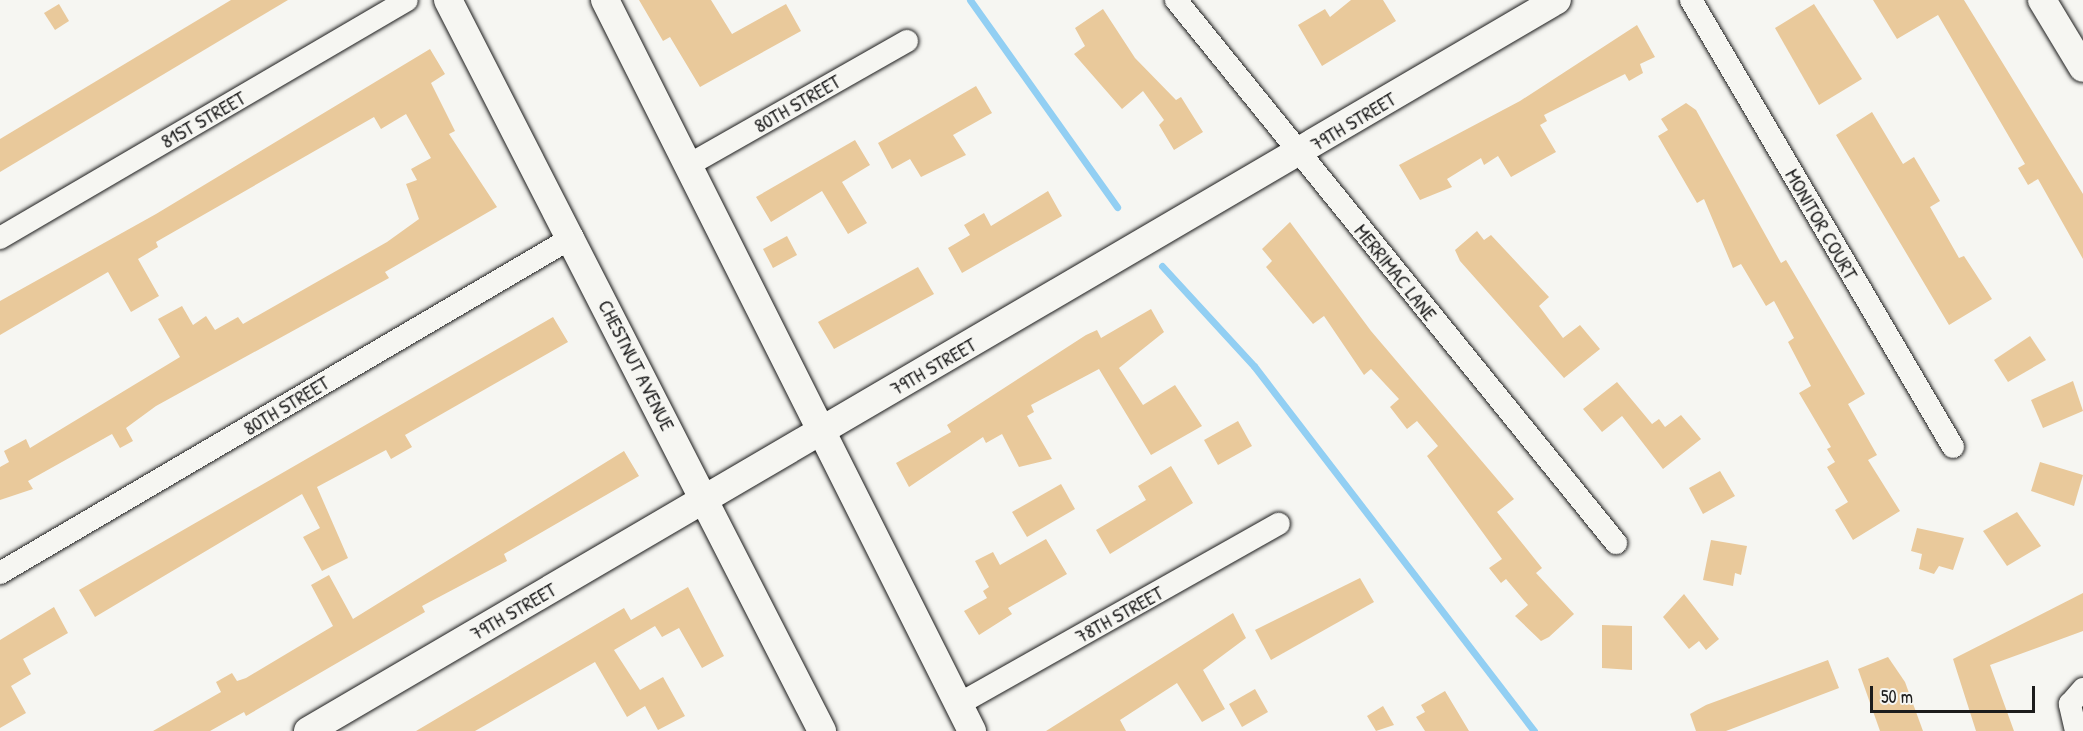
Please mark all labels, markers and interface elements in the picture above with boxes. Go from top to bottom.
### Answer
street label: 80TH STREET [750,69,844,137]
street label: 81ST STREET [156,85,250,153]
street label: 79TH STREET [1306,86,1400,156]
street label: MONITOR COURT [1781,164,1863,284]
street label: MERRIMAC LANE [1350,219,1442,325]
street label: CHESTNUT AVENUE [594,296,680,434]
street label: 79TH STREET [886,332,980,400]
street label: 80TH STREET [239,370,333,440]
street label: 79TH STREET [466,577,560,645]
street label: 78TH STREET [1071,580,1167,648]
scale bar [1873,674,2038,712]
text: 50 m [1881,684,1913,709]

